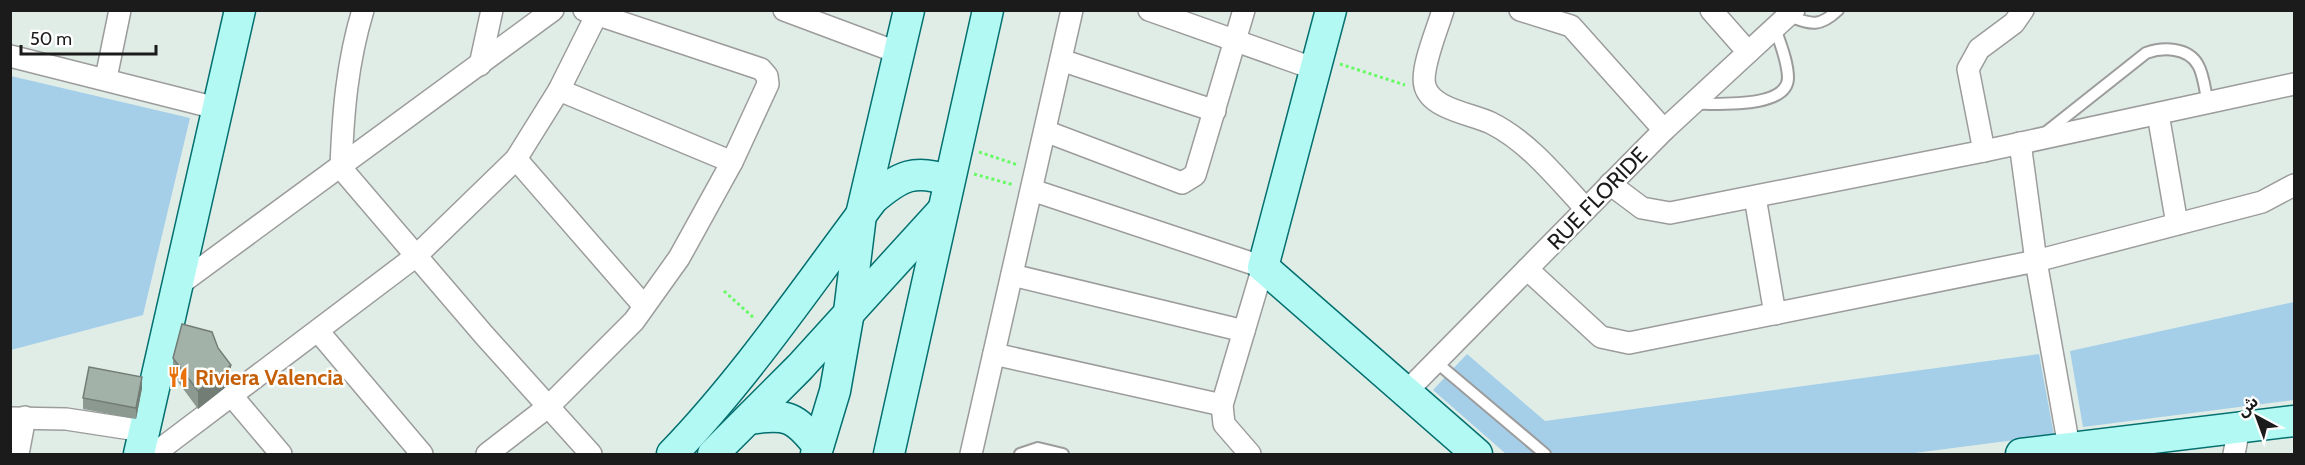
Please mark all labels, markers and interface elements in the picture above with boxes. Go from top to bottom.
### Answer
scale bar [21,18,156,56]
text: 50 m [30,28,72,50]
street label: RUE FLORIDE [1542,141,1653,255]
place label: Riviera Valencia [195,364,344,391]
restaurant icon: Riviera Valencia [166,365,190,389]
north arrow [2227,387,2287,447]
text: ش [2233,392,2262,420]

